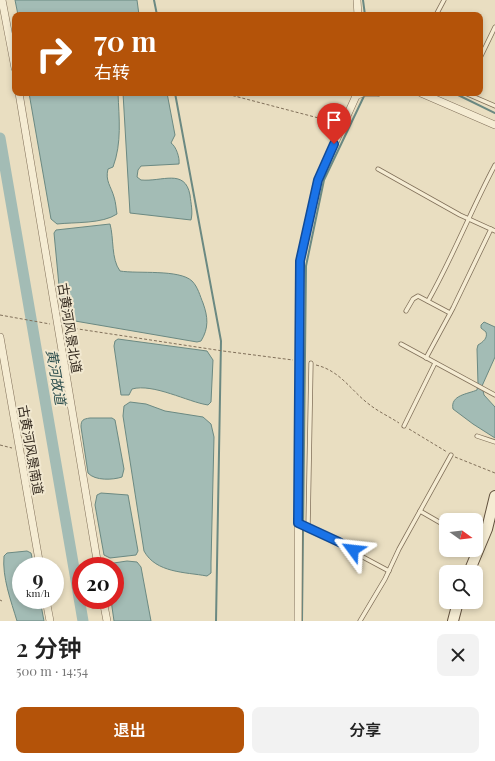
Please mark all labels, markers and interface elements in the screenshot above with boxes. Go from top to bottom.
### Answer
text: 70 m [94,22,157,59]
icon: right [28,28,80,80]
text: 右转 [94,60,130,84]
pin [317,103,351,144]
icon: arrive [323,109,345,131]
street label: 古黄河风景北道 [55,282,86,374]
water label: 黄河故道 [42,348,71,408]
street label: 古黄河风景南道 [15,404,48,496]
north arrow [439,513,483,557]
map controls [439,513,483,609]
position arrow [332,529,374,571]
speed limit sign: 20 [72,557,124,609]
text: 9 [32,564,44,591]
button: search [439,565,483,609]
text: km/h [26,586,50,600]
text: 2 分钟 [16,631,82,663]
button: close [437,634,479,676]
text: 500 m · 14:54 [16,662,88,679]
button: 退出 [16,707,244,753]
button: 分享 [252,707,479,753]

